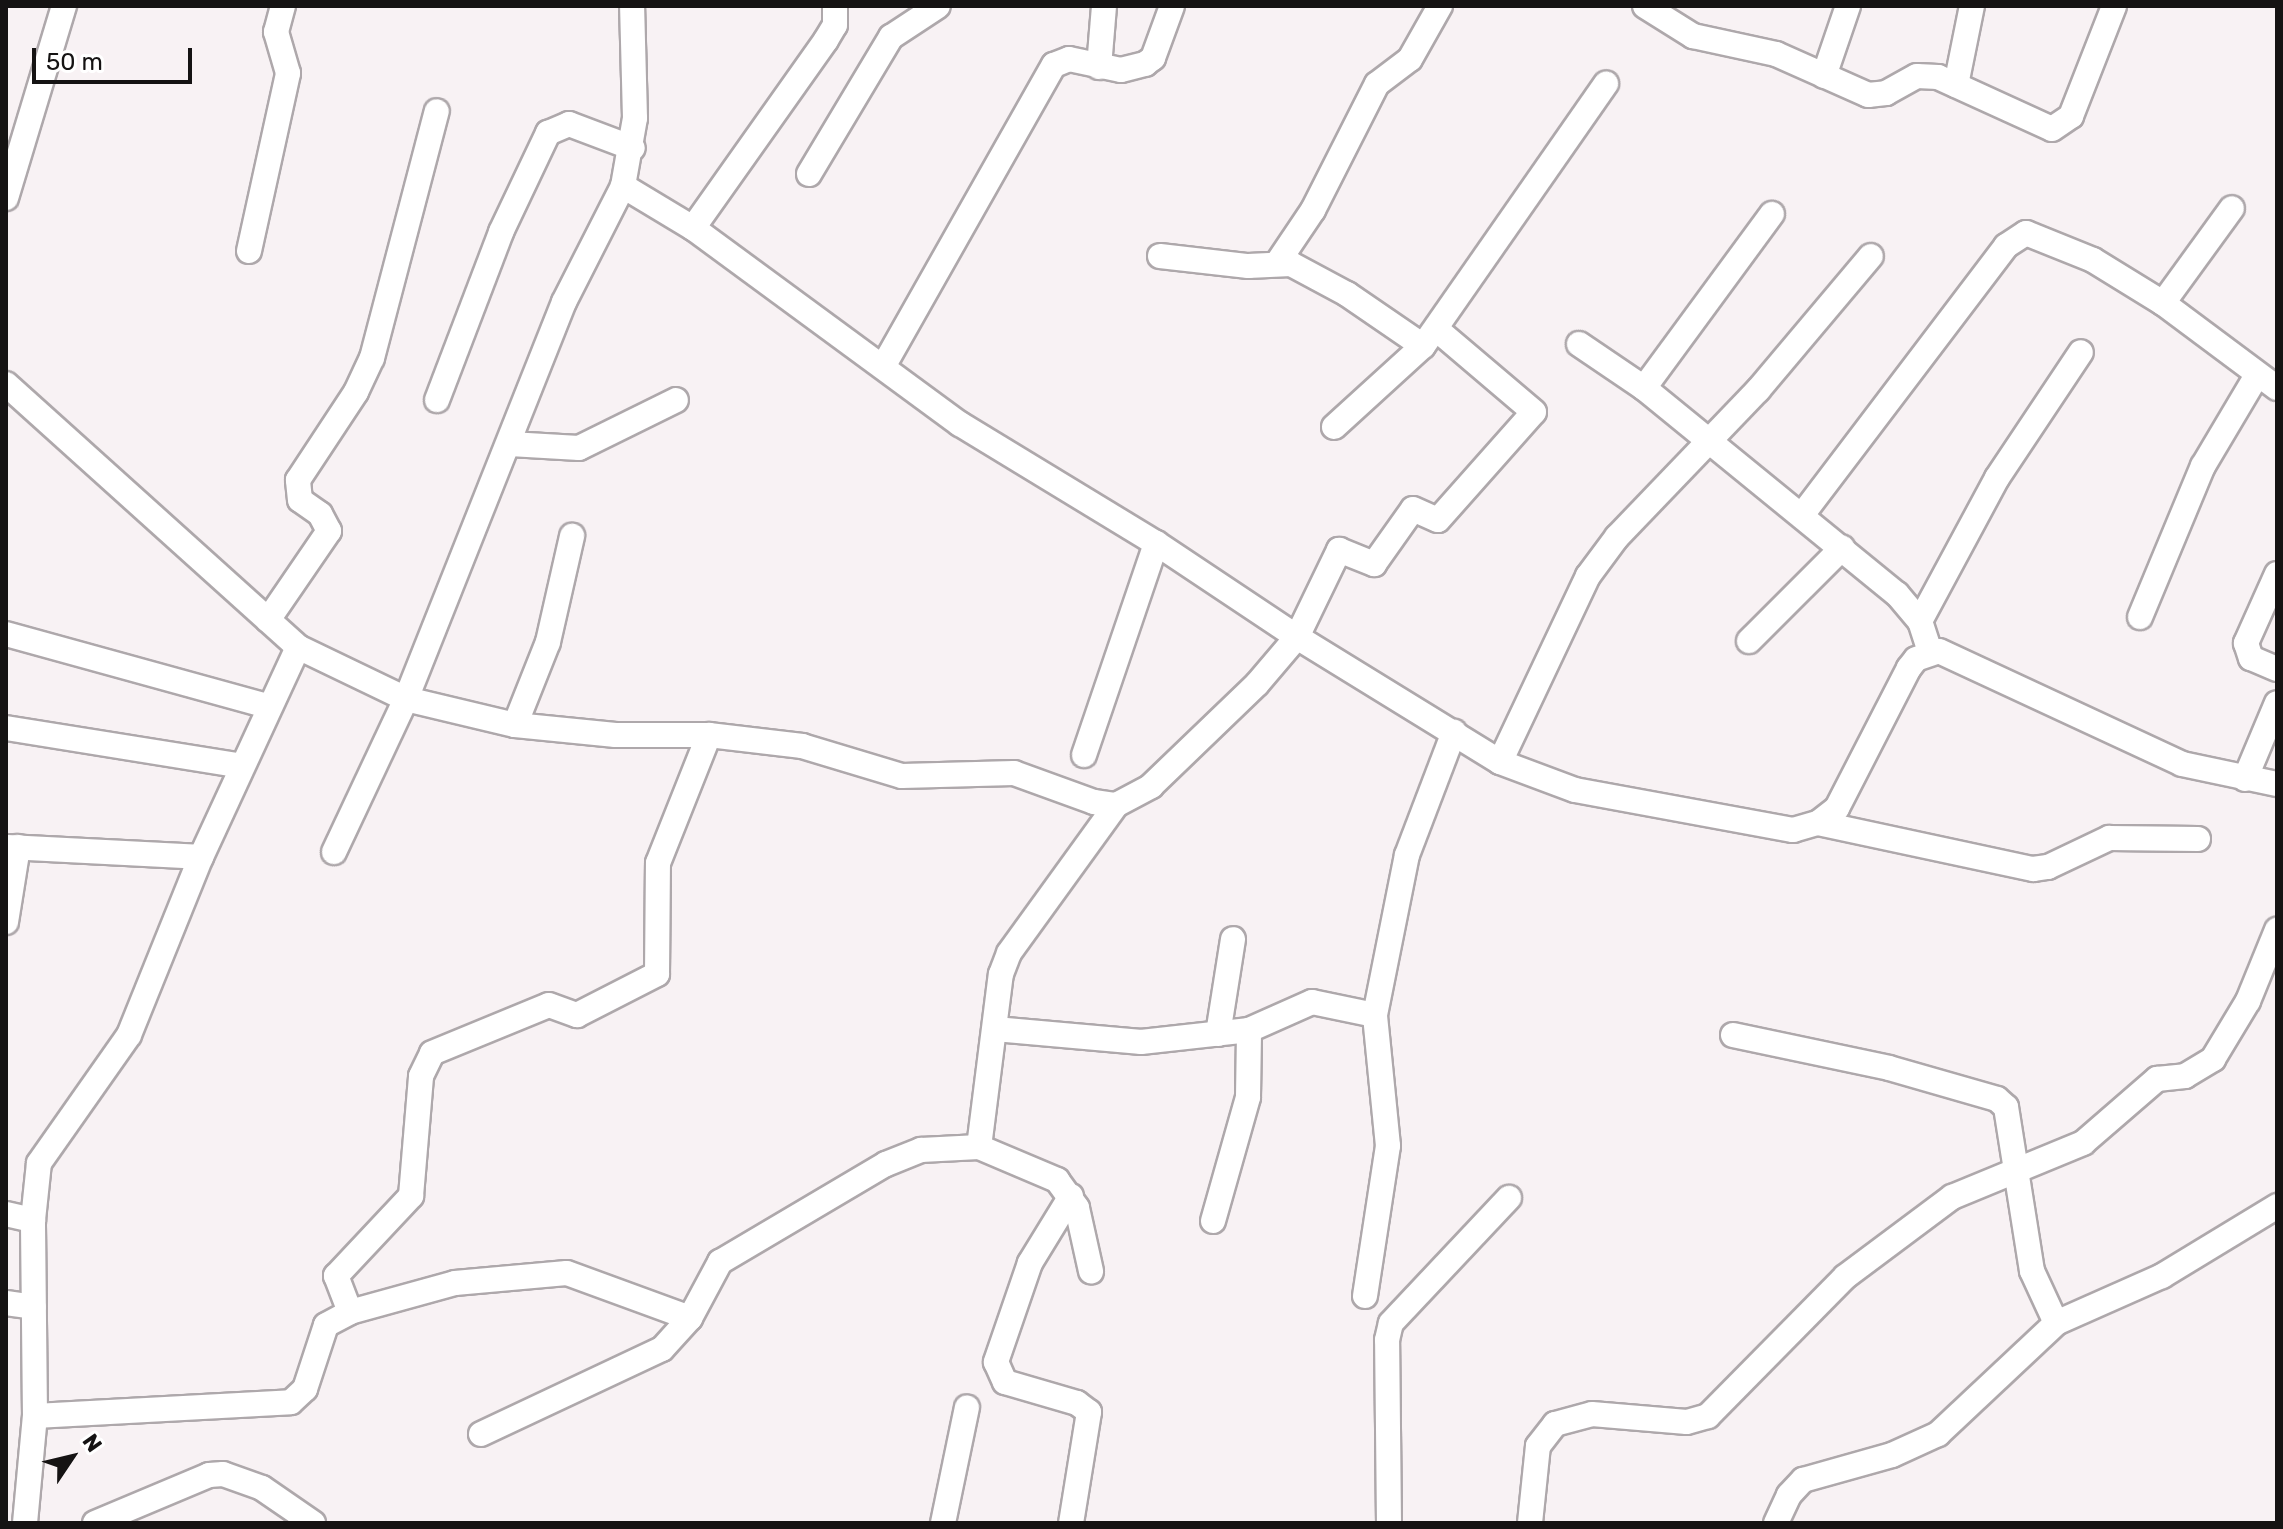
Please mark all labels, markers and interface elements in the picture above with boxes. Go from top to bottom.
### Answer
scale bar [36,32,196,82]
text: 50 m [46,48,103,76]
north arrow [32,1417,112,1497]
text: N [76,1429,108,1457]

